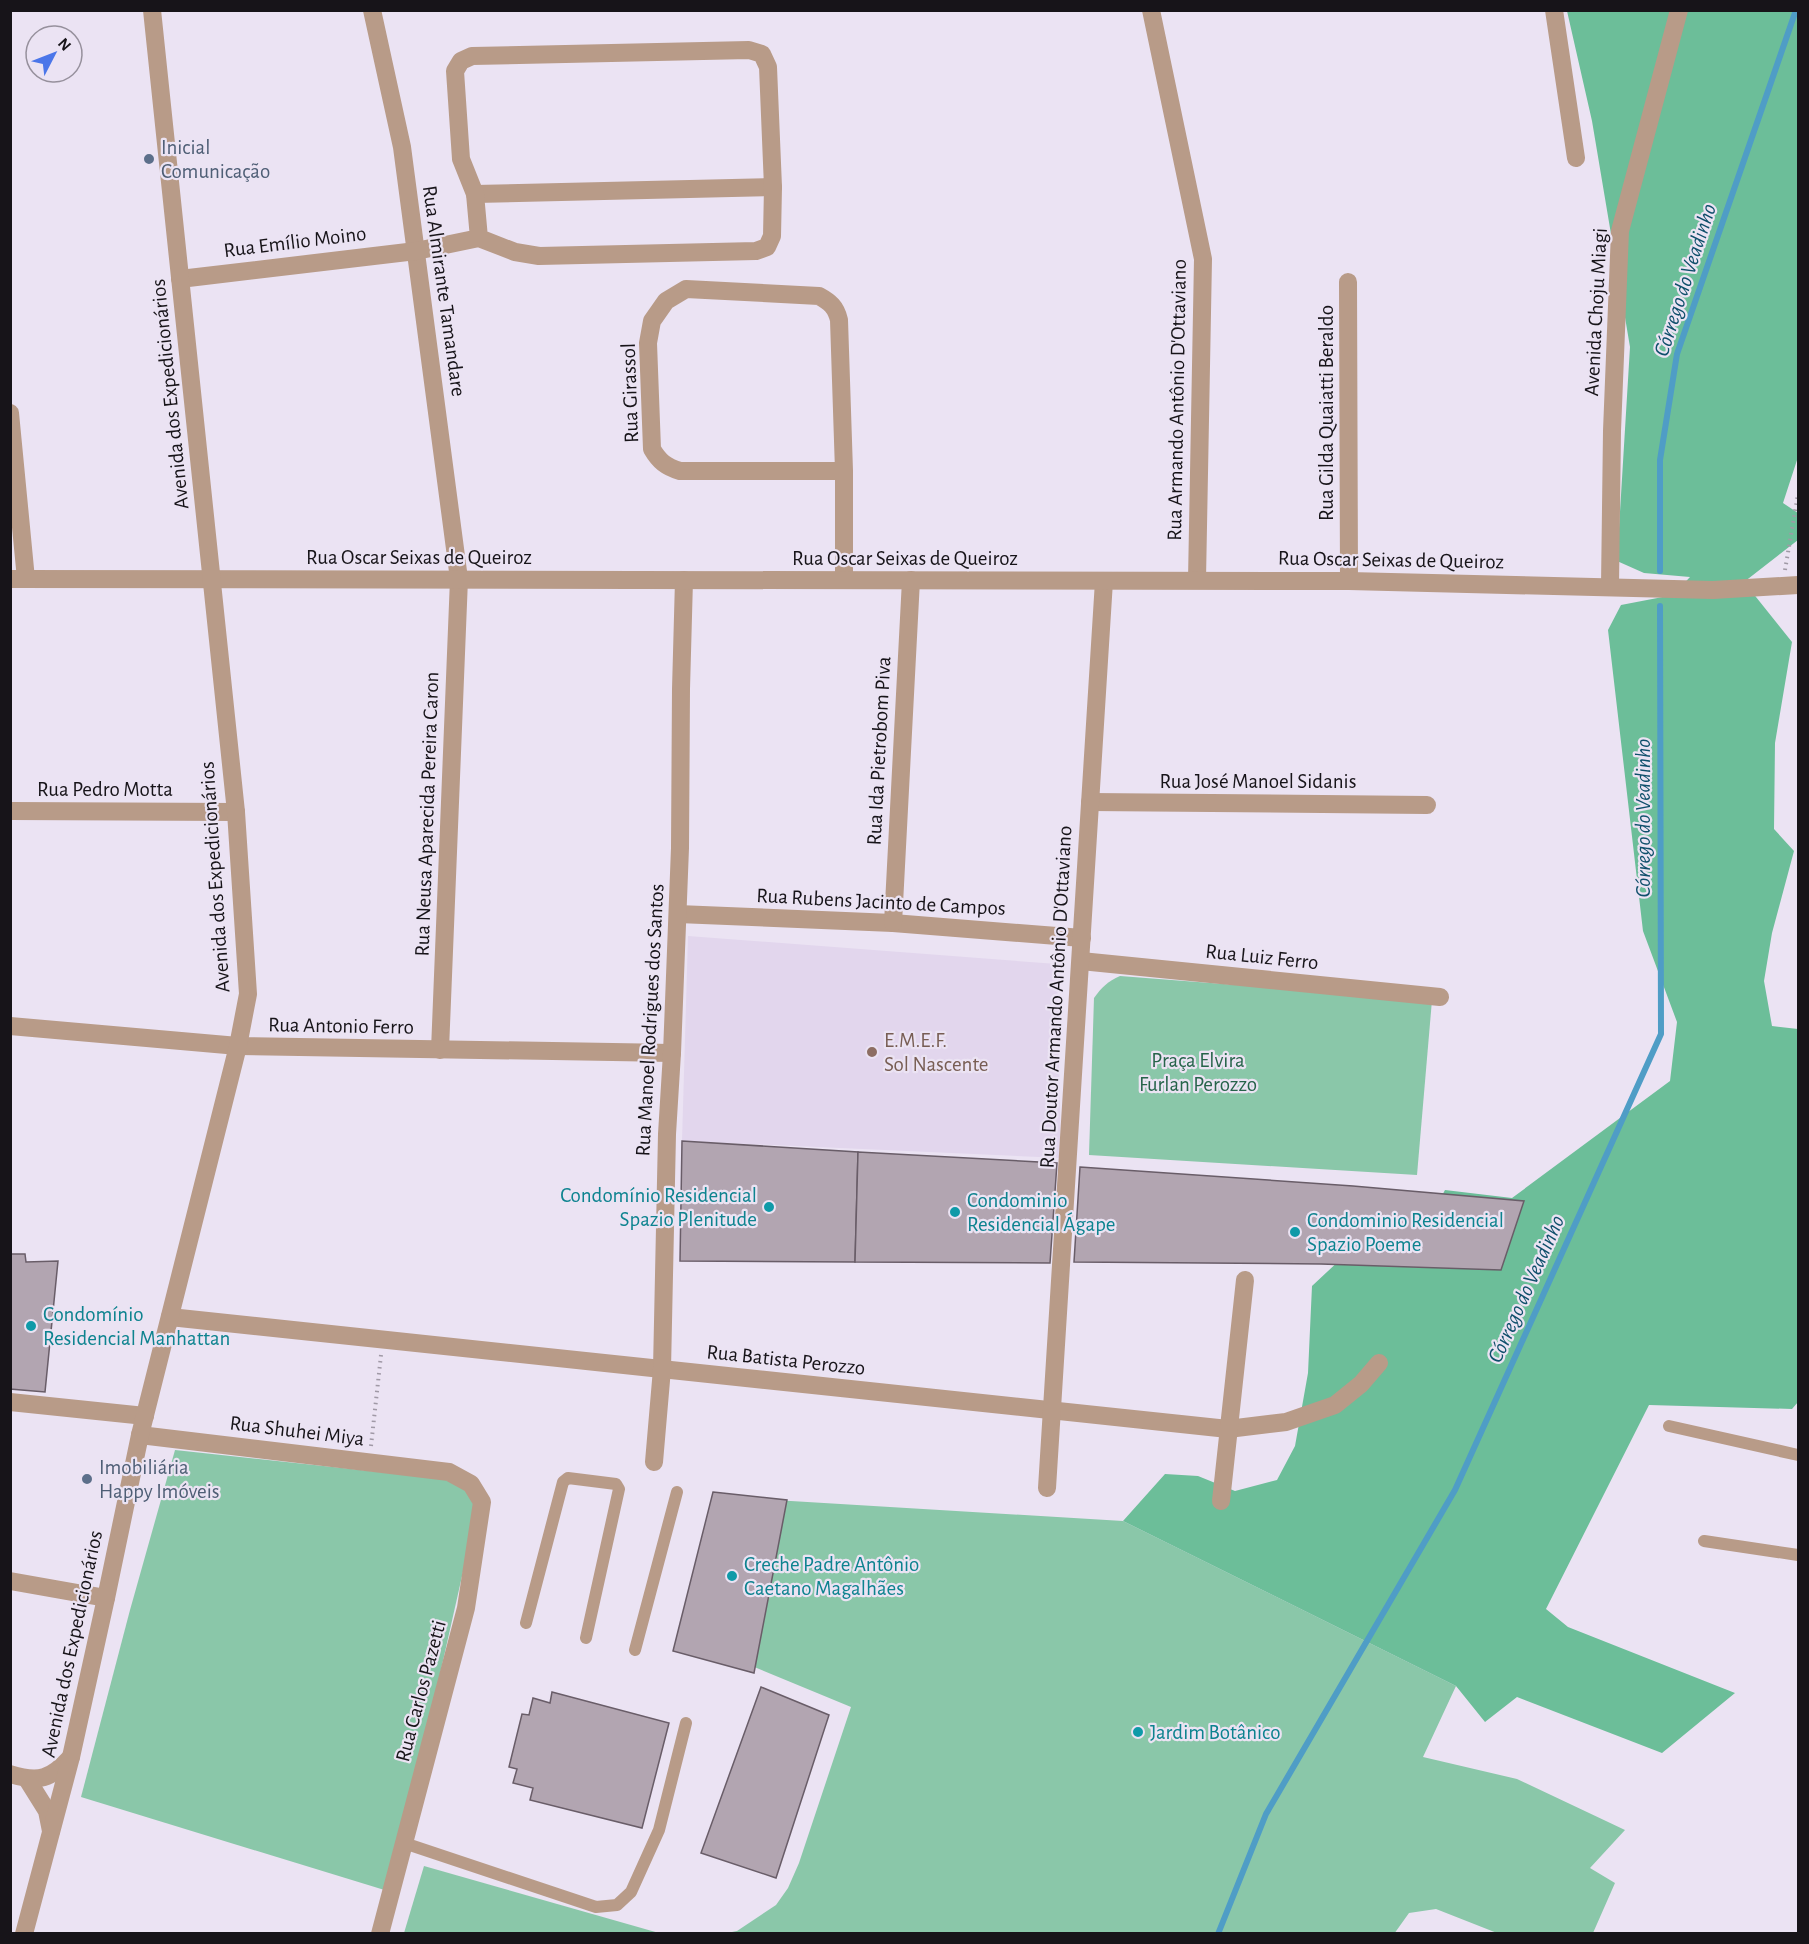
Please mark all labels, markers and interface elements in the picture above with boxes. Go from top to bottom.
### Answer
north arrow [24,24,84,84]
text: N [55,35,74,54]
place label: Inicial Comunicação [161,137,270,182]
marker: Inicial Comunicação [142,152,156,166]
street label: Rua Almirante Tamandare [419,184,469,398]
water label: Córrego do Veadinho [1650,201,1720,359]
street label: Rua Emílio Moino [222,223,368,261]
street label: Avenida Choju Miagi [1581,227,1611,397]
street label: Rua Armando Antônio D'Ottaviano [1164,259,1190,541]
street label: Avenida dos Expedicionários [147,278,193,510]
street label: Rua Gilda Quaiatti Beraldo [1316,305,1337,521]
street label: Rua Girassol [618,343,642,443]
street label: Rua Oscar Seixas de Queiroz [306,547,532,568]
street label: Rua Oscar Seixas de Queiroz [792,548,1018,569]
street label: Rua Oscar Seixas de Queiroz [1278,548,1504,572]
street label: Rua Ida Pietrobom Piva [864,656,894,846]
street label: Rua Neusa Aparecida Pereira Caron [412,671,442,957]
water label: Córrego do Veadinho [1632,739,1654,897]
street label: Avenida dos Expedicionários [196,761,234,993]
street label: Rua José Manoel Sidanis [1160,771,1356,792]
street label: Rua Pedro Motta [37,779,173,800]
street label: Rua Doutor Armando Antônio D'Ottaviano [1037,825,1075,1169]
street label: Rua Manoel Rodrigues dos Santos [632,883,668,1157]
street label: Rua Rubens Jacinto de Campos [756,885,1006,919]
street label: Rua Luiz Ferro [1204,941,1320,973]
street label: Rua Antonio Ferro [268,1014,414,1038]
place label: E.M.E.F. Sol Nascente [884,1030,989,1075]
marker: E.M.E.F. Sol Nascente [865,1045,879,1059]
park label: Praça Elvira Furlan Perozzo [1139,1050,1257,1095]
place label: Condomínio Residencial Spazio Plenitude [560,1185,757,1230]
place label: Condominio Residencial Ágape [967,1190,1116,1235]
marker: Condomínio Residencial Spazio Plenitude [762,1200,776,1214]
marker: Condominio Residencial Ágape [948,1205,962,1219]
place label: Condominio Residencial Spazio Poeme [1307,1210,1504,1255]
water label: Córrego do Veadinho [1484,1212,1568,1366]
marker: Condominio Residencial Spazio Poeme [1288,1225,1302,1239]
place label: Condomínio Residencial Manhattan [43,1304,230,1349]
marker: Condomínio Residencial Manhattan [24,1319,38,1333]
street label: Rua Batista Perozzo [706,1341,866,1379]
street label: Rua Shuhei Miya [228,1412,366,1450]
place label: Imobiliária Happy Imóveis [99,1457,220,1502]
marker: Imobiliária Happy Imóveis [80,1472,94,1486]
street label: Avenida dos Expedicionários [38,1529,106,1759]
place label: Creche Padre Antônio Caetano Magalhães [744,1554,919,1599]
marker: Creche Padre Antônio Caetano Magalhães [725,1569,739,1583]
street label: Rua Carlos Pazetti [392,1618,450,1764]
place label: Jardim Botânico [1150,1722,1280,1743]
marker: Jardim Botânico [1131,1725,1145,1739]

